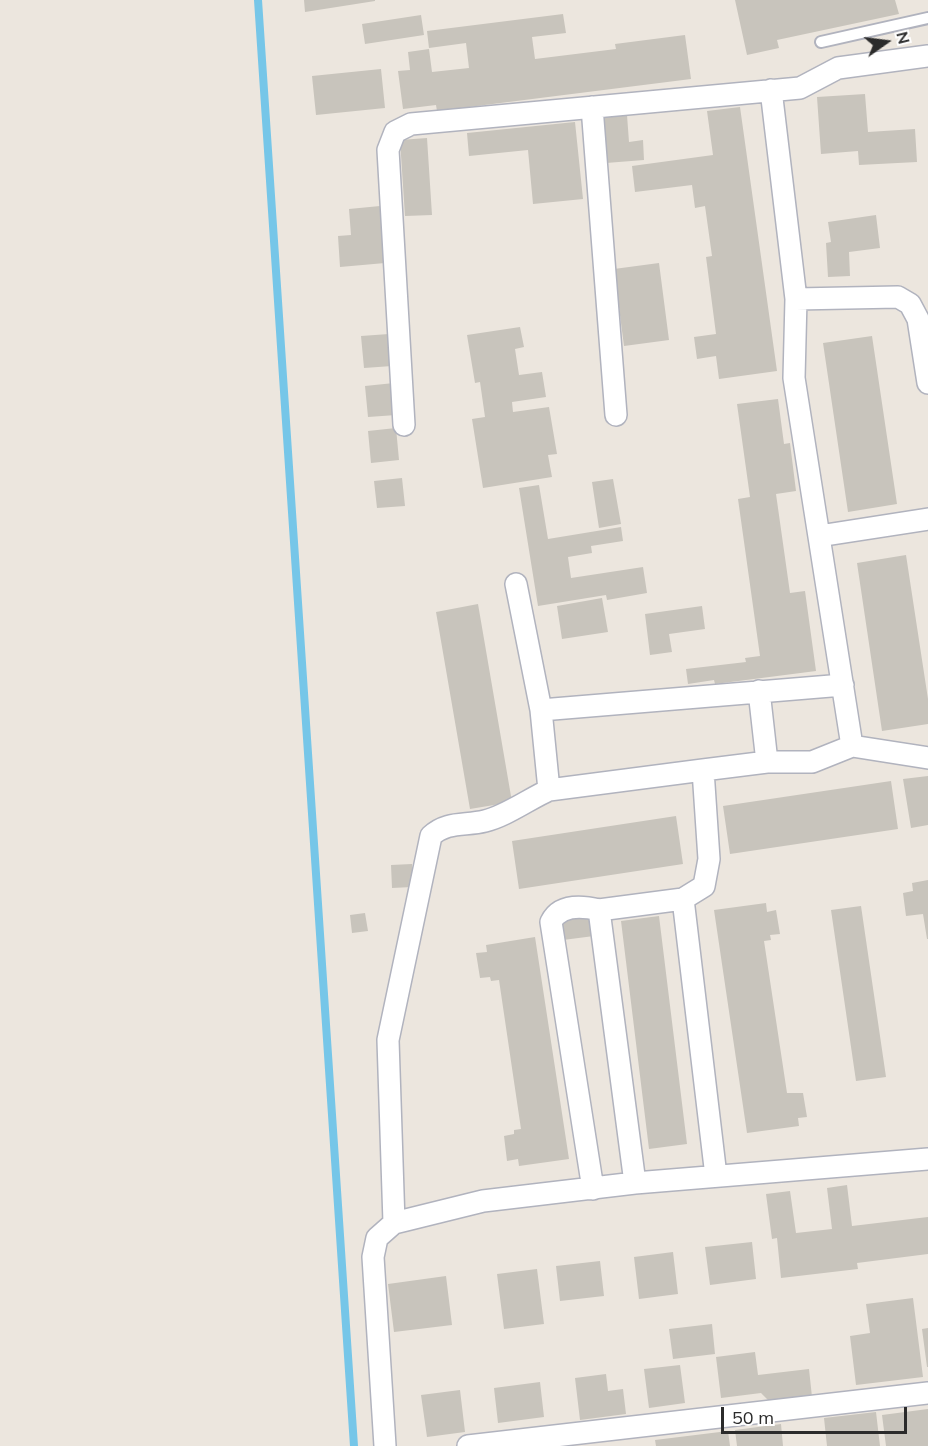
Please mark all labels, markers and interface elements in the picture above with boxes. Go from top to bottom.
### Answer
north arrow [856,12,916,72]
text: N [892,29,915,46]
scale bar [724,1395,910,1433]
text: 50 m [732,1406,774,1429]

